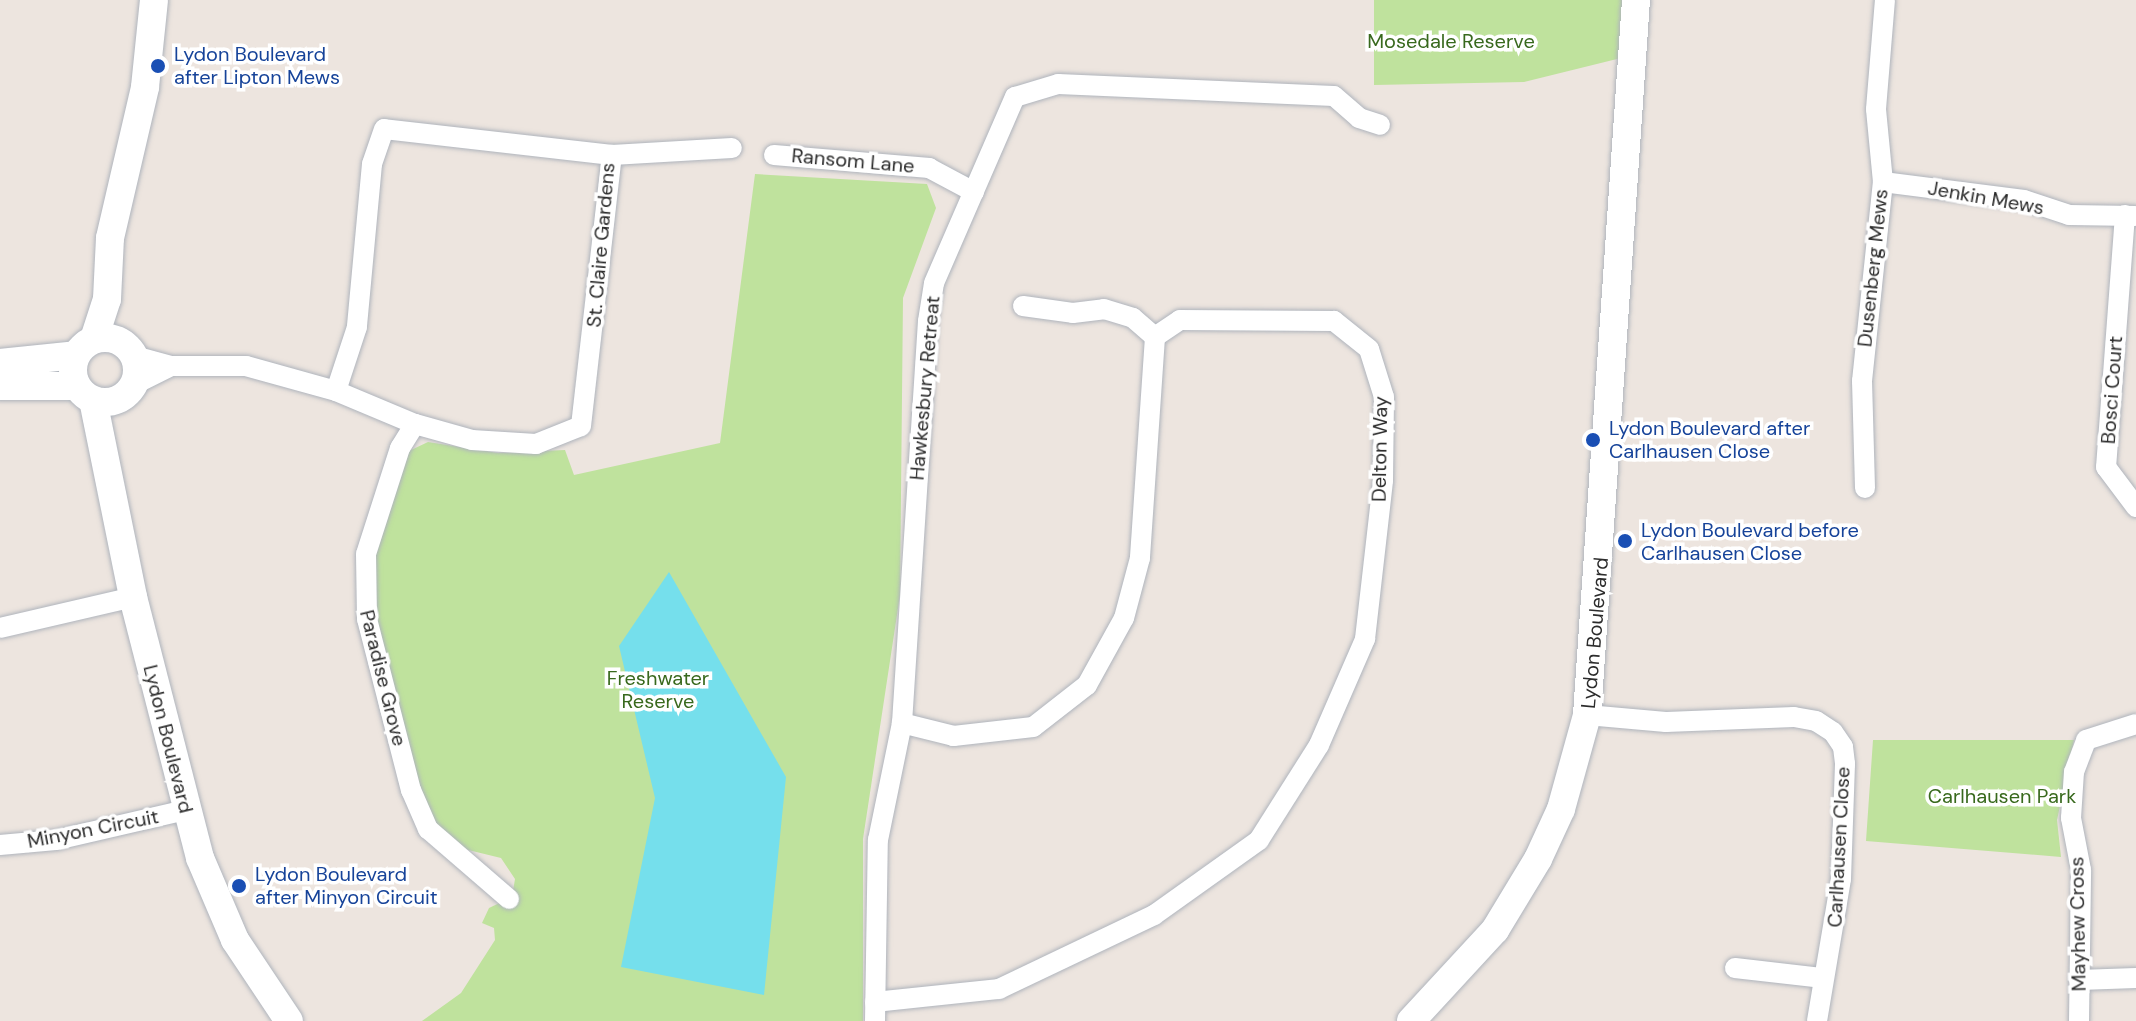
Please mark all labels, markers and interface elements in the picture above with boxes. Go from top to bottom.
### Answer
park label: Mosedale Reserve [1367,29,1535,53]
place label: Lydon Boulevard after Lipton Mews [174,42,340,89]
marker: Lydon Boulevard after Lipton Mews [149,57,167,75]
street label: Ransom Lane [791,144,915,178]
street label: St. Claire Gardens [582,162,620,328]
street label: Jenkin Mews [1926,176,2046,220]
street label: Dusenberg Mews [1853,188,1893,348]
street label: Hawkesbury Retreat [905,295,945,481]
street label: Bosci Court [2096,335,2128,445]
street label: Delton Way [1367,396,1393,502]
place label: Lydon Boulevard after Carlhausen Close [1609,416,1810,463]
marker: Lydon Boulevard after Carlhausen Close [1584,431,1602,449]
place label: Lydon Boulevard before Carlhausen Close [1641,518,1859,565]
marker: Lydon Boulevard before Carlhausen Close [1616,532,1634,550]
street label: Lydon Boulevard [1576,556,1614,710]
street label: Paradise Grove [355,608,411,748]
street label: Lydon Boulevard [138,662,198,816]
park label: Freshwater Reserve [607,666,709,713]
street label: Carlhausen Close [1823,766,1855,928]
park label: Carlhausen Park [1928,784,2076,808]
street label: Minyon Circuit [25,804,161,854]
street label: Mayhew Cross [2065,856,2091,992]
place label: Lydon Boulevard after Minyon Circuit [255,862,438,909]
marker: Lydon Boulevard after Minyon Circuit [230,877,248,895]

